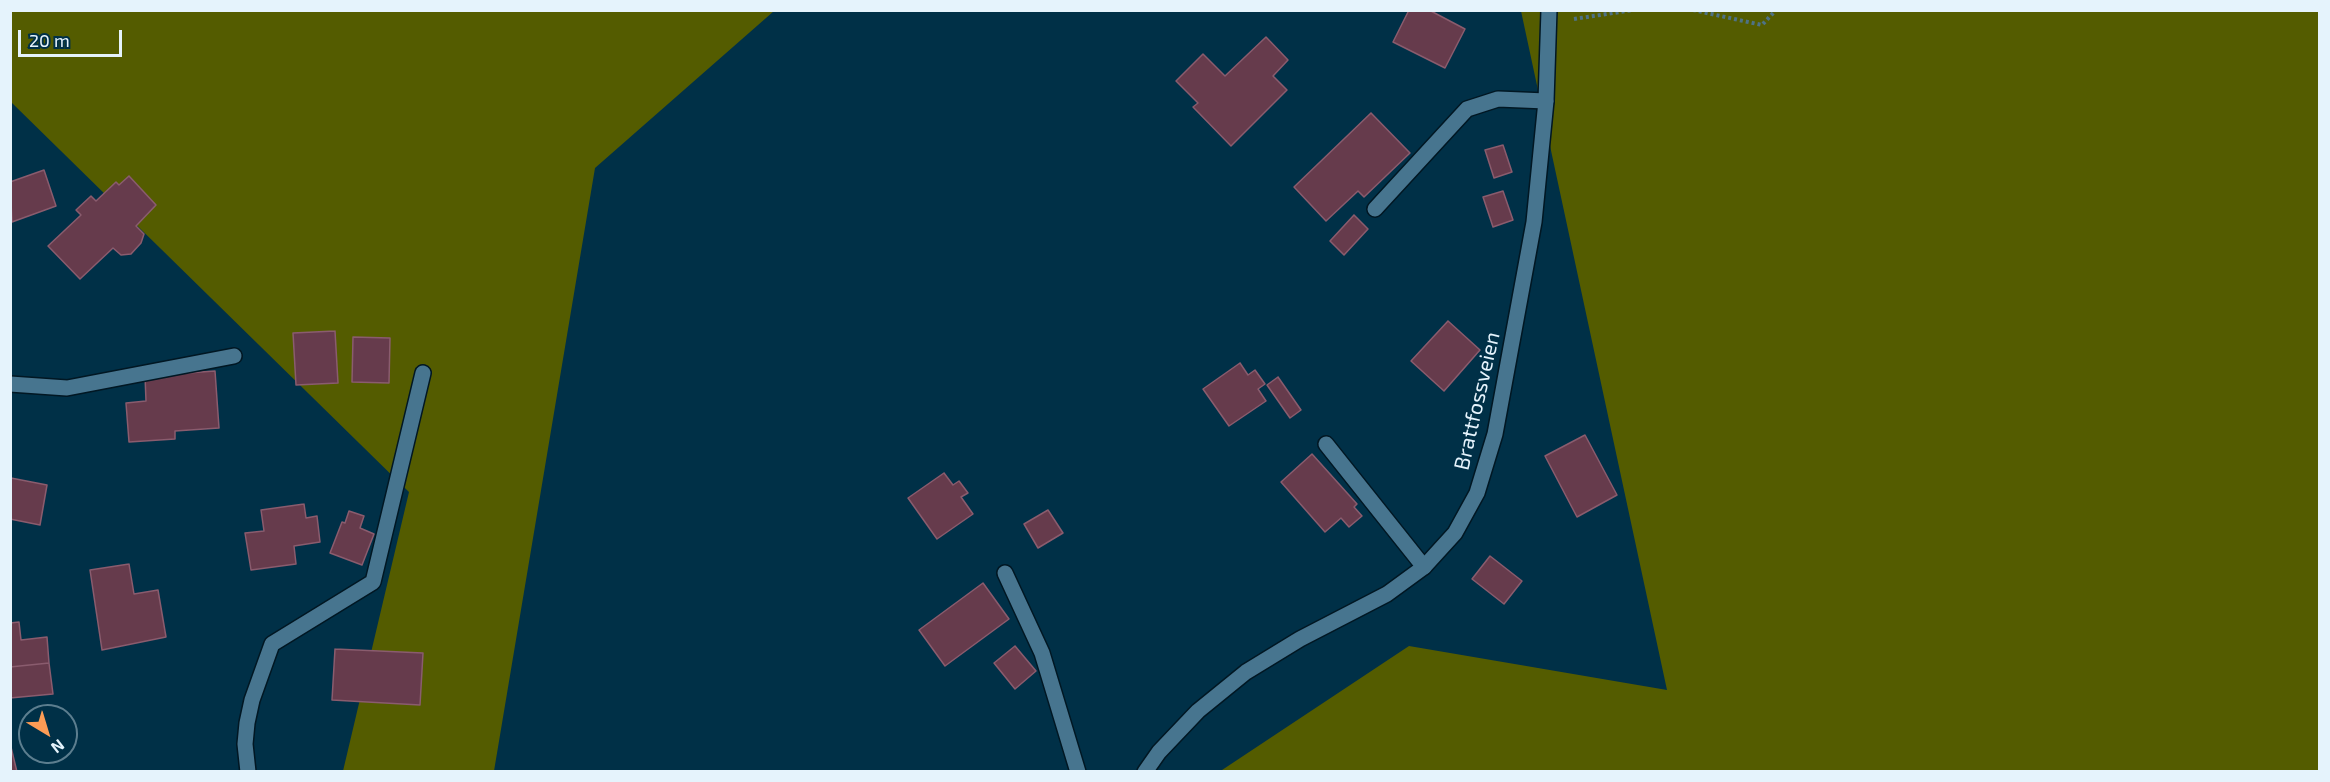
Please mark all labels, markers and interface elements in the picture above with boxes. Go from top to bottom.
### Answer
scale bar [21,18,124,56]
text: 20 m [29,29,70,51]
street label: Brattfossveien [1449,329,1505,473]
north arrow [18,704,78,764]
text: N [48,736,69,758]

